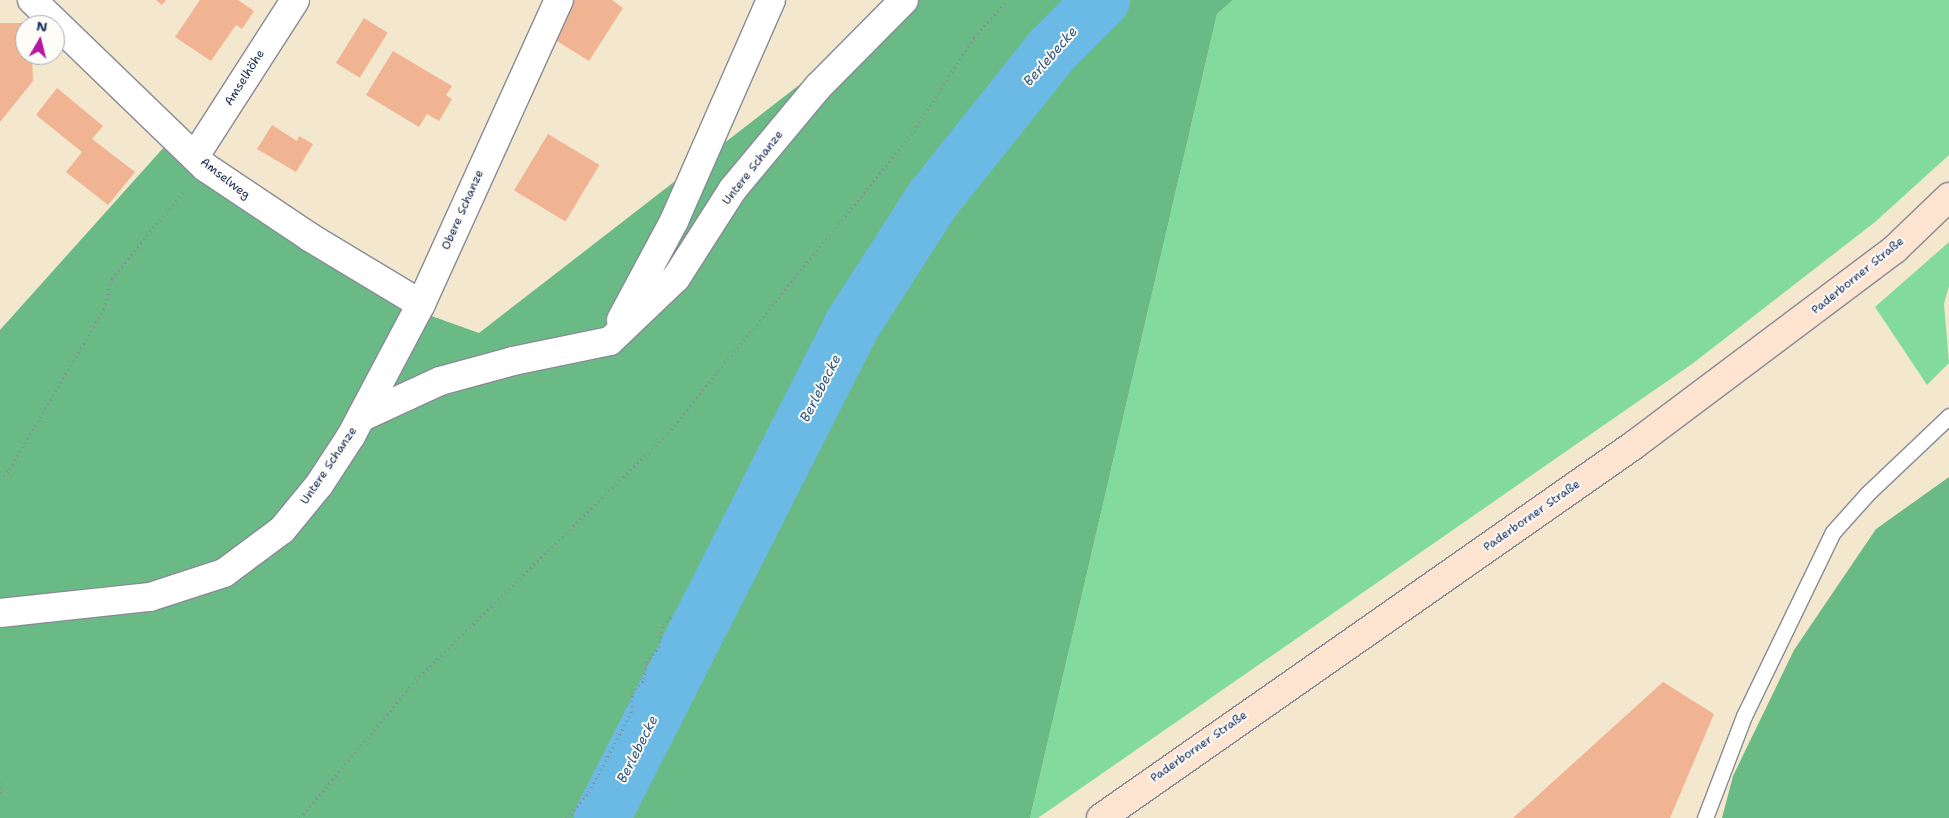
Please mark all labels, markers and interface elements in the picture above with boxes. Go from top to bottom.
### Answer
north arrow [15,15,65,65]
text: N [35,16,49,36]
water label: Berlebecke [1020,23,1080,89]
street label: Amselhöhe [222,47,268,109]
street label: Untere Schanze [719,128,787,208]
street label: Amselweg [197,155,253,203]
street label: Obere Schanze [439,168,487,252]
street label: Paderborner Straße [1809,234,1907,318]
water label: Berlebecke [796,351,844,425]
street label: Untere Schanze [298,424,360,508]
street label: Paderborner Straße [1481,477,1583,555]
street label: Paderborner Straße [1148,708,1250,786]
water label: Berlebecke [613,712,661,786]

